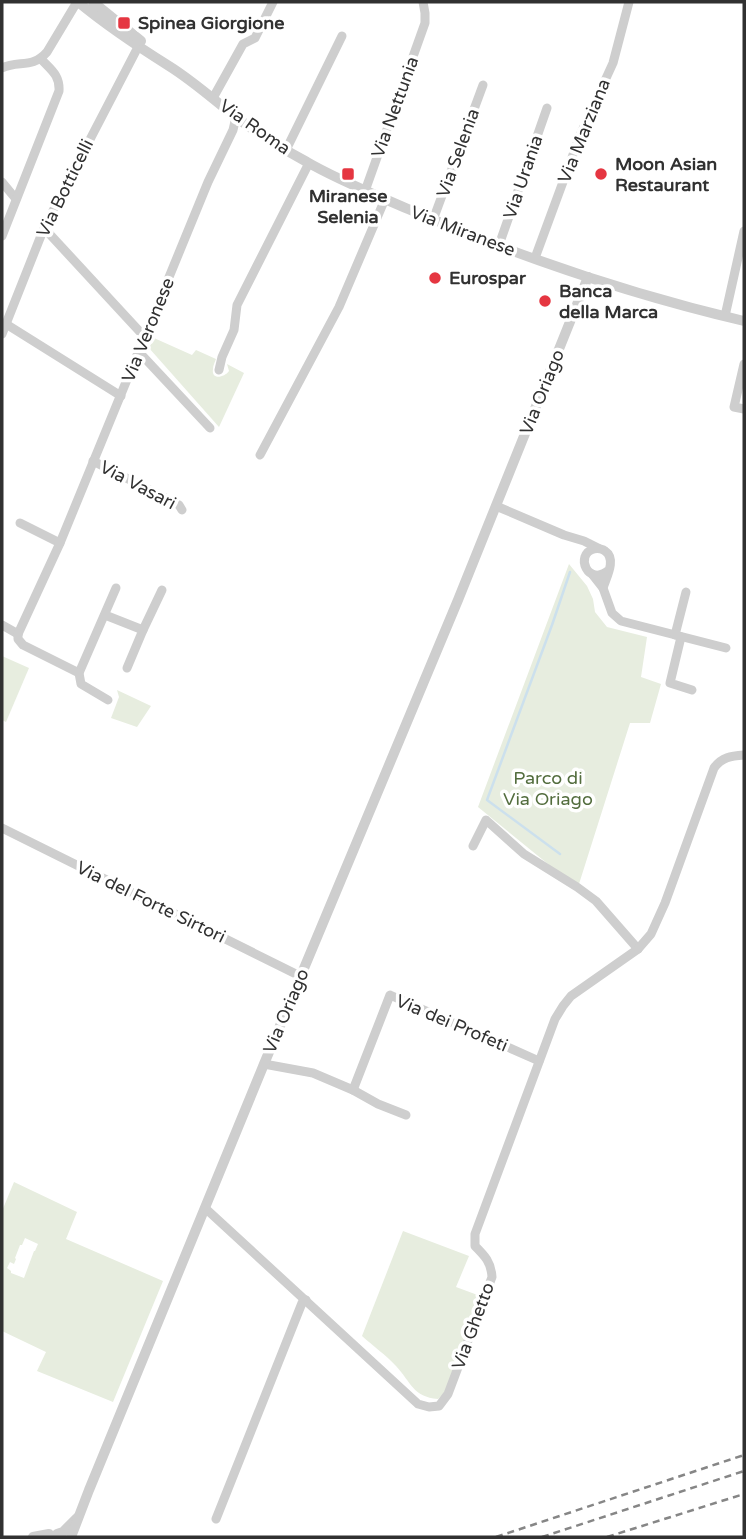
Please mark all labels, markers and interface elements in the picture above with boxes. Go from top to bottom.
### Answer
place label: Spinea Giorgione [138,12,284,34]
marker: Spinea Giorgione [116,15,132,31]
street label: Via Nettunia [366,53,424,161]
street label: Via Marziana [553,76,615,186]
street label: Via Roma [215,94,295,160]
street label: Via Selenia [432,105,484,201]
street label: Via Urania [498,132,548,222]
street label: Via Botticelli [32,135,98,241]
place label: Moon Asian Restaurant [615,153,717,196]
marker: Miranese Selenia [340,166,356,182]
marker: Moon Asian Restaurant [593,166,609,182]
place label: Miranese Selenia [309,185,387,228]
street label: Via Miranese [408,201,518,261]
place label: Eurospar [449,267,527,289]
marker: Eurospar [427,270,443,286]
street label: Via Veronese [117,275,179,385]
place label: Banca della Marca [559,280,658,323]
marker: Banca della Marca [537,293,553,309]
street label: Via Oriago [515,346,569,438]
street label: Via Vasari [96,456,180,514]
park label: Parco di Via Oriago [503,767,593,810]
street label: Via del Forte Sirtori [73,856,229,948]
street label: Via Oriago [258,965,314,1057]
street label: Via dei Profeti [393,990,511,1056]
street label: Via Ghetto [447,1279,499,1372]

